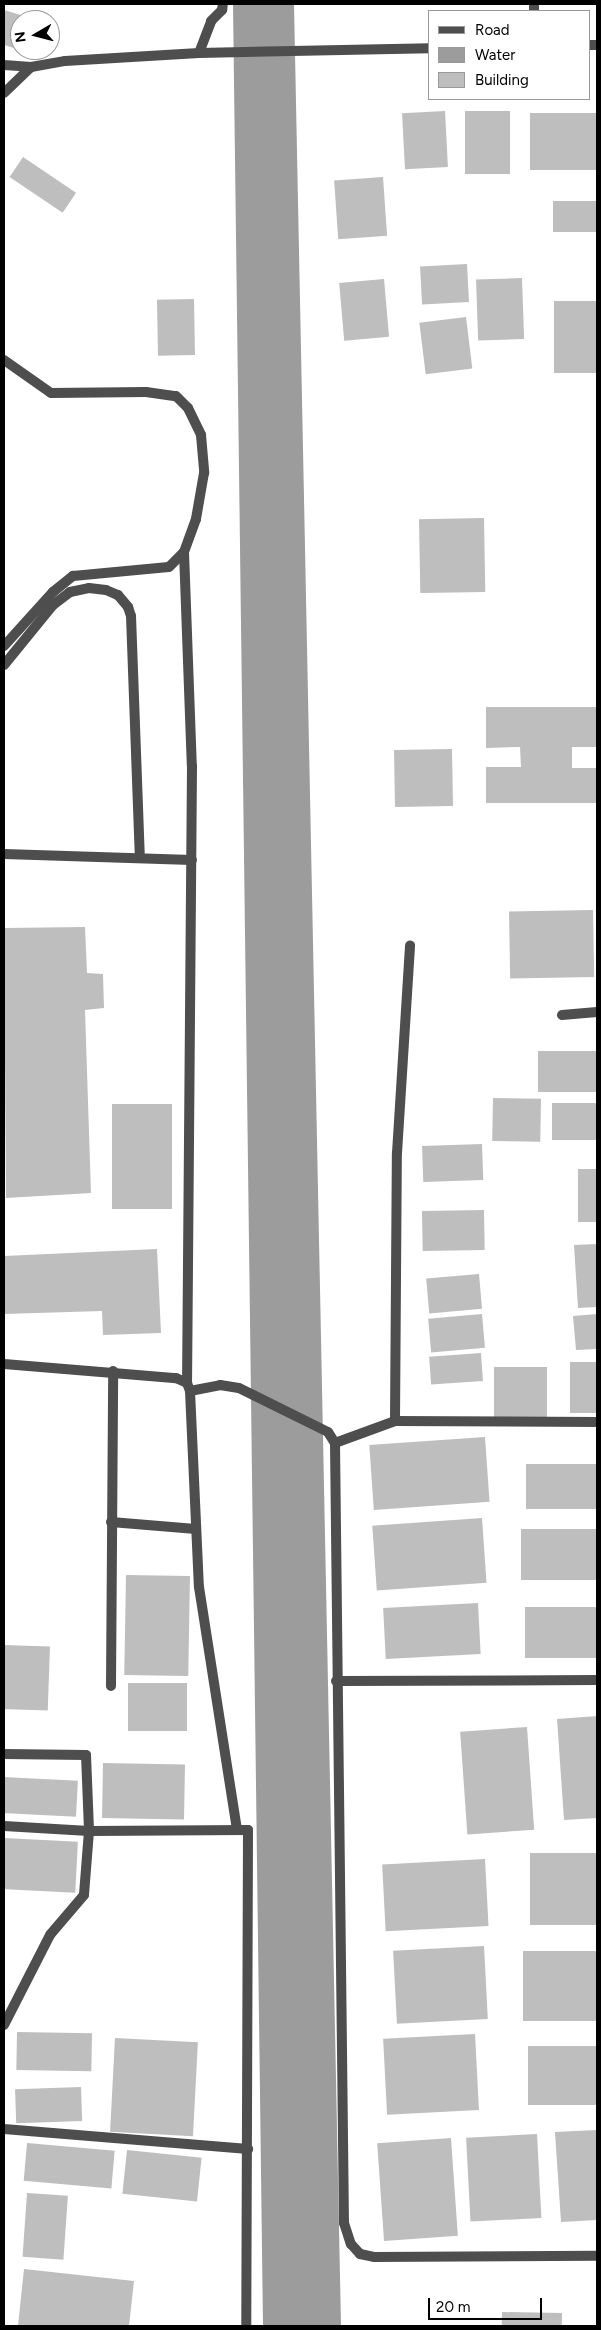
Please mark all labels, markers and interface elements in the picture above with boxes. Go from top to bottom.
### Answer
north arrow [10,10,60,60]
legend [428,10,591,100]
text: Road [475,21,510,39]
text: N [11,30,30,44]
text: Water [475,46,515,64]
text: Building [475,71,529,89]
scale bar [431,2288,545,2320]
text: 20 m [436,2298,470,2316]

